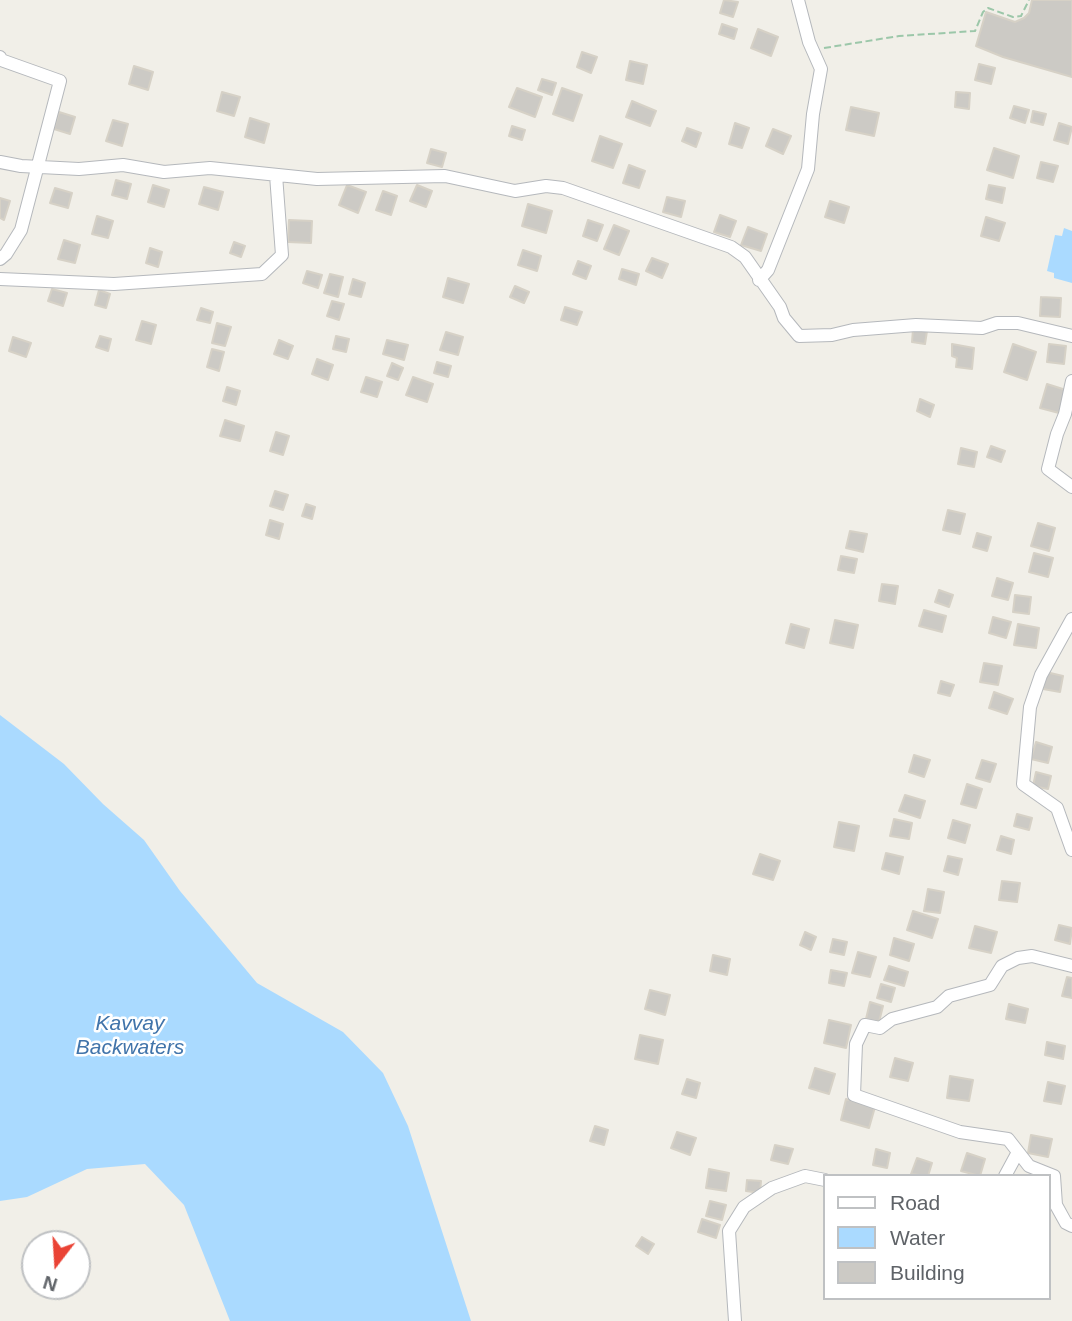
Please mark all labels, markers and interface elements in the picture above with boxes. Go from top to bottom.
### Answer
water label: Kavvay Backwaters [76,1011,184,1061]
legend [824,1174,1051,1300]
text: Road [890,1191,940,1214]
text: Water [890,1226,945,1249]
north arrow [21,1230,91,1300]
text: Building [890,1261,965,1284]
text: N [41,1272,60,1296]

